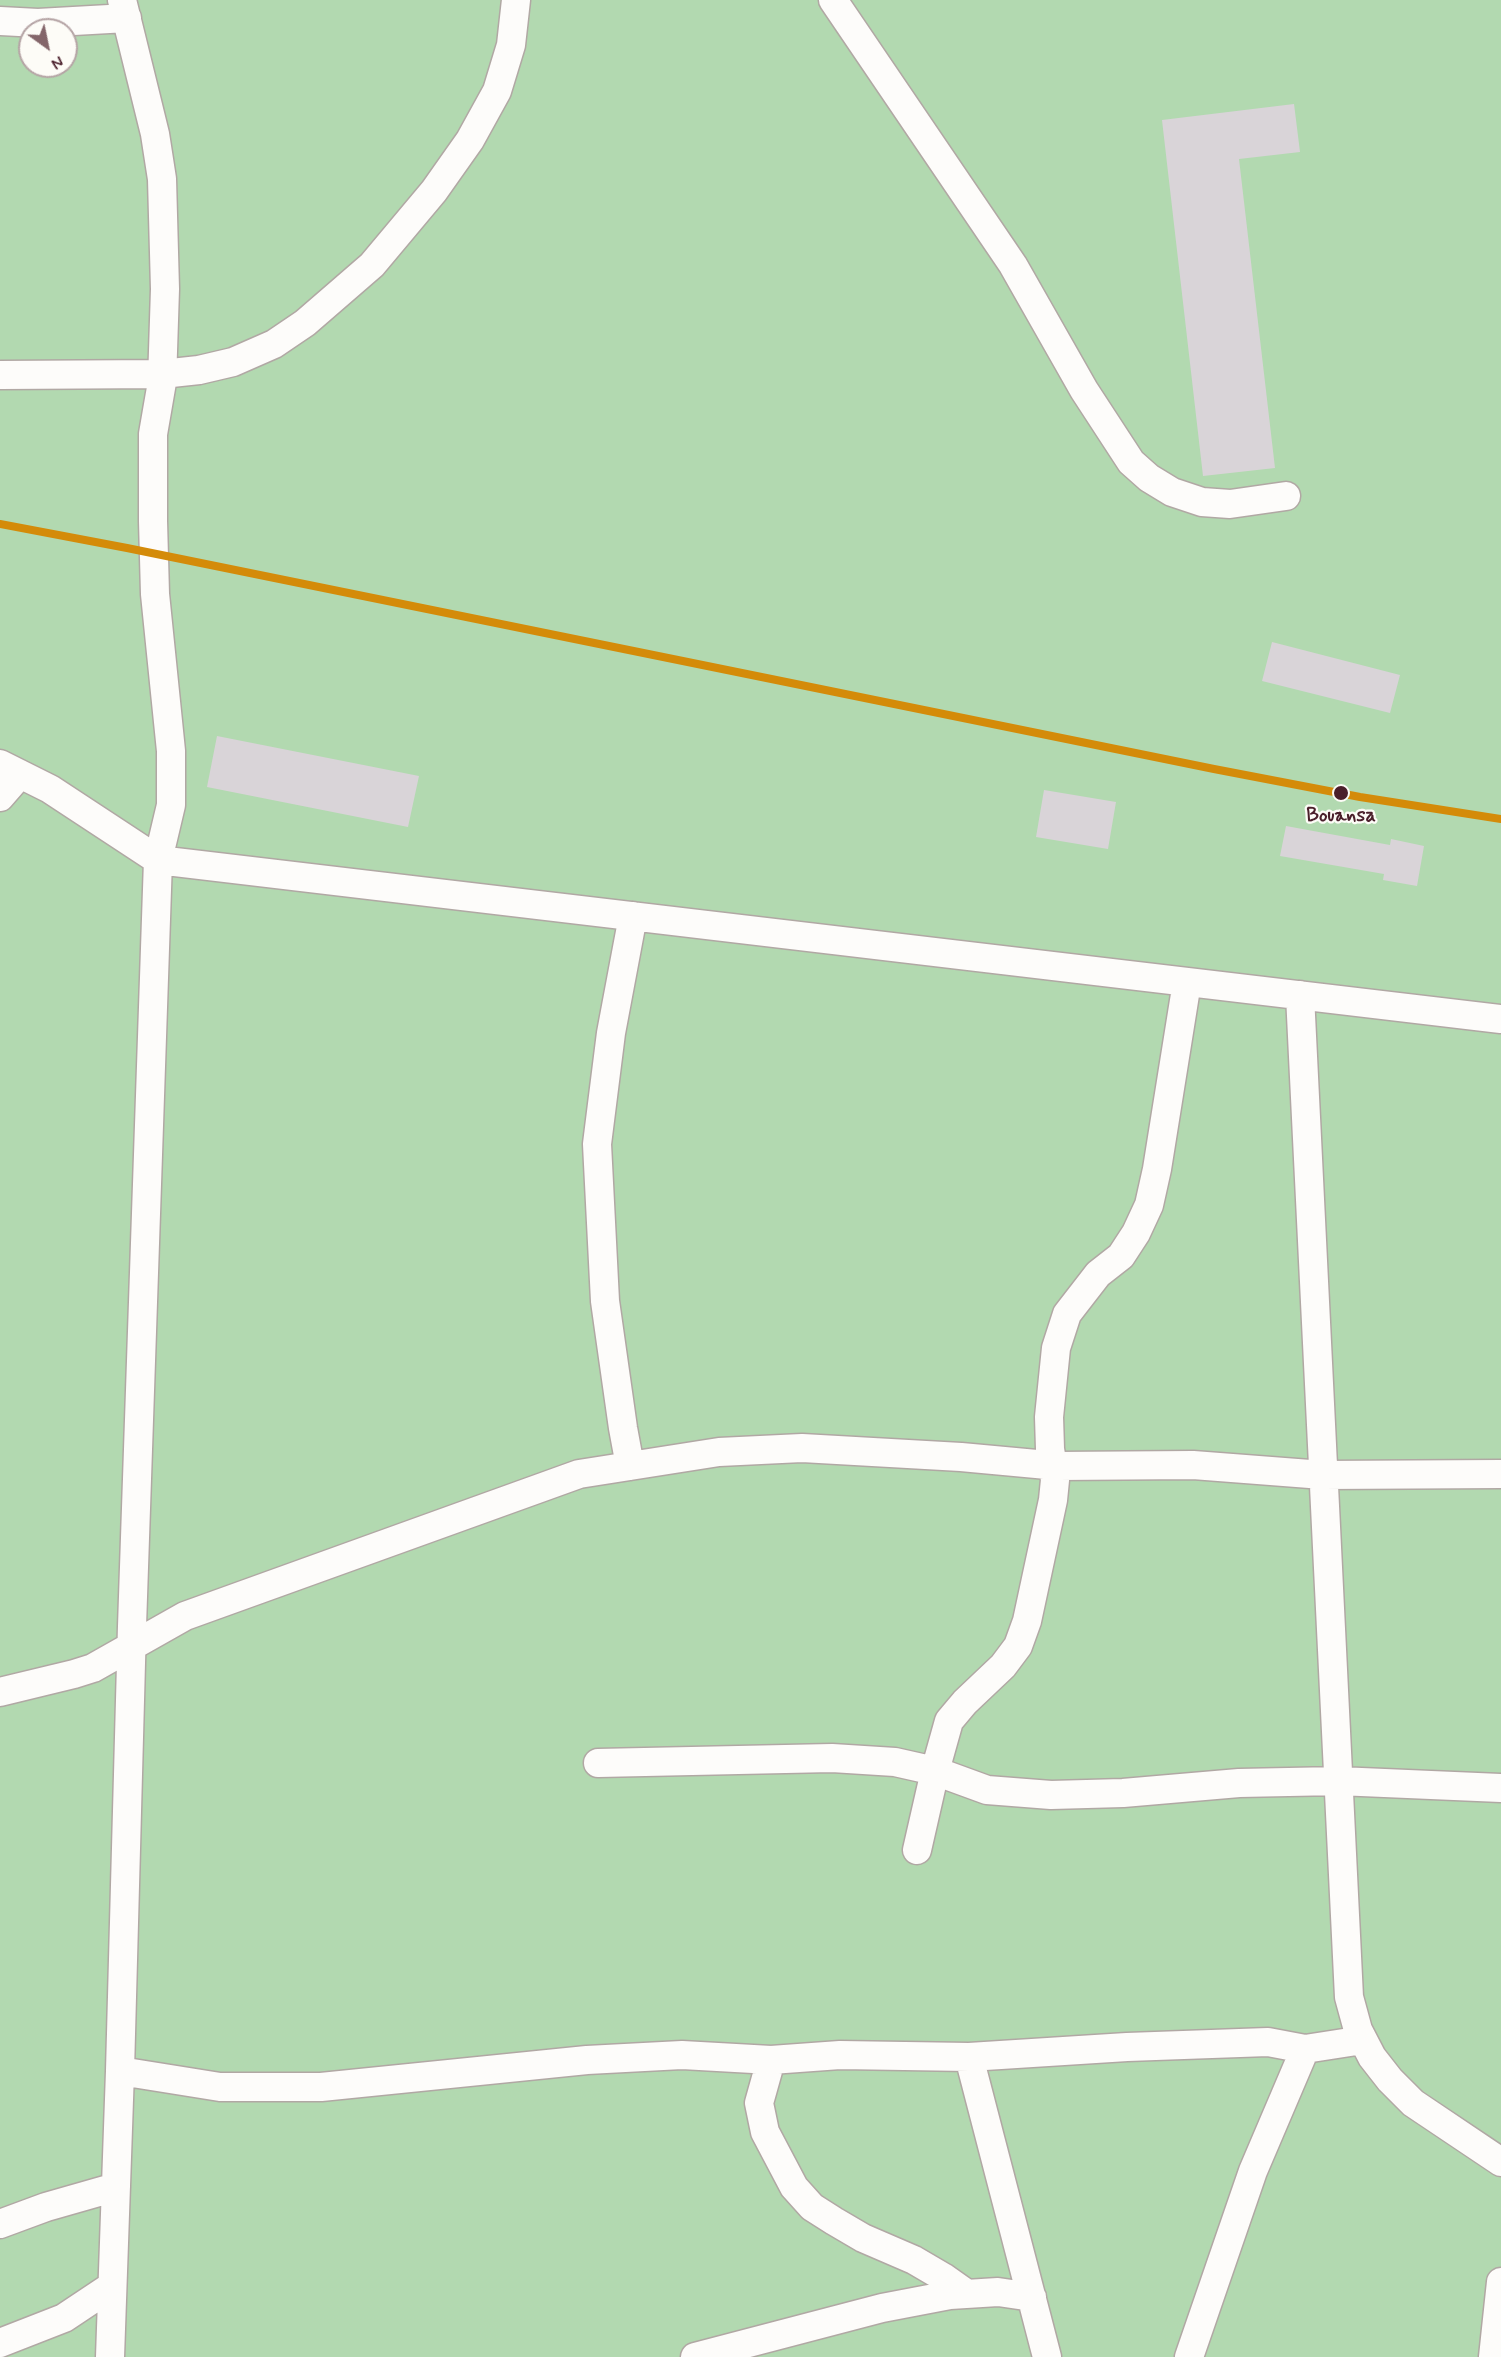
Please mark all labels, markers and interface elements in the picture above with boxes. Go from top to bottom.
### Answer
north arrow [18,18,78,78]
text: N [47,50,67,74]
marker: Bouansa [1332,784,1350,802]
place label: Bouansa [1306,805,1376,829]

